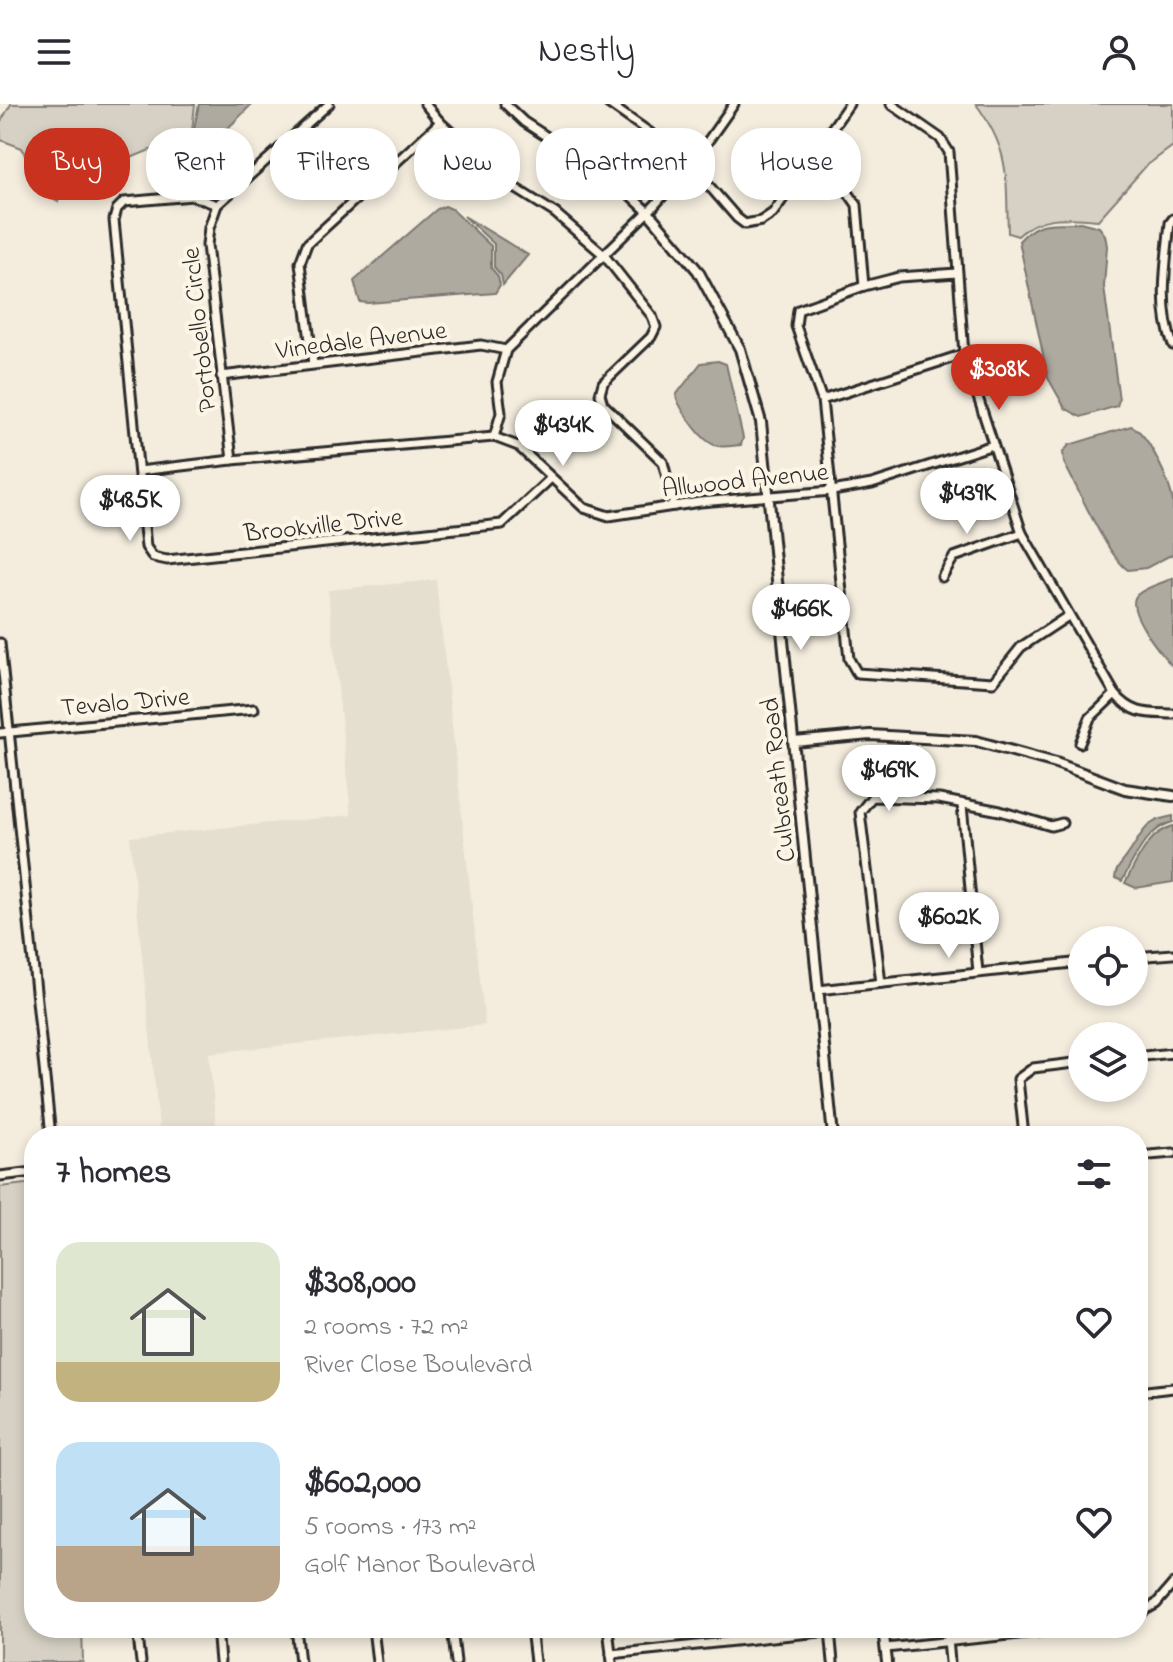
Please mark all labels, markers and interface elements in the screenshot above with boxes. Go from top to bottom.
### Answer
text: Nestly [538,26,635,79]
icon: menu [32,30,76,74]
icon: person [1097,30,1141,74]
chip: Buy [24,128,130,200]
chip: Rent [146,128,254,200]
chip: Filters [270,128,398,200]
chip: New [414,128,520,200]
chip: Apartment [536,128,715,200]
chip: House [731,128,861,200]
street label: Portobello Circle [173,245,229,414]
street label: Vinedale Avenue [273,313,449,371]
pin: $308K [943,344,1055,412]
text: $308K [969,351,1029,389]
pin: $434K [507,400,619,468]
text: $434K [533,407,593,445]
street label: Allwood Avenue [660,454,831,510]
pin: $439K [911,468,1023,536]
pin: $485K [74,475,186,543]
text: $439K [938,475,996,513]
text: $485K [98,482,162,520]
street label: Brookville Drive [241,500,405,554]
pin: $466K [745,584,857,652]
text: $466K [770,591,832,629]
street label: Tevalo Drive [59,679,192,729]
street label: Culbreath Road [752,695,808,864]
pin: $469K [833,745,945,813]
text: $469K [860,752,918,790]
pin: $602K [893,892,1005,960]
text: $602K [917,899,981,937]
map controls [1068,926,1148,1102]
button: locate [1068,926,1148,1006]
button: layers [1068,1022,1148,1102]
text: 7 homes [56,1149,171,1199]
icon: filters [1072,1152,1116,1196]
text: $308,000 [304,1259,416,1309]
icon: home [120,1274,216,1370]
icon: heart [1072,1300,1116,1344]
text: 2 rooms · 72 m² [304,1309,469,1347]
text: River Close Boulevard [304,1347,532,1385]
text: $602,000 [304,1459,421,1509]
icon: home [120,1474,216,1570]
icon: heart [1072,1500,1116,1544]
text: 5 rooms · 173 m² [304,1509,477,1547]
text: Golf Manor Boulevard [304,1547,535,1585]

